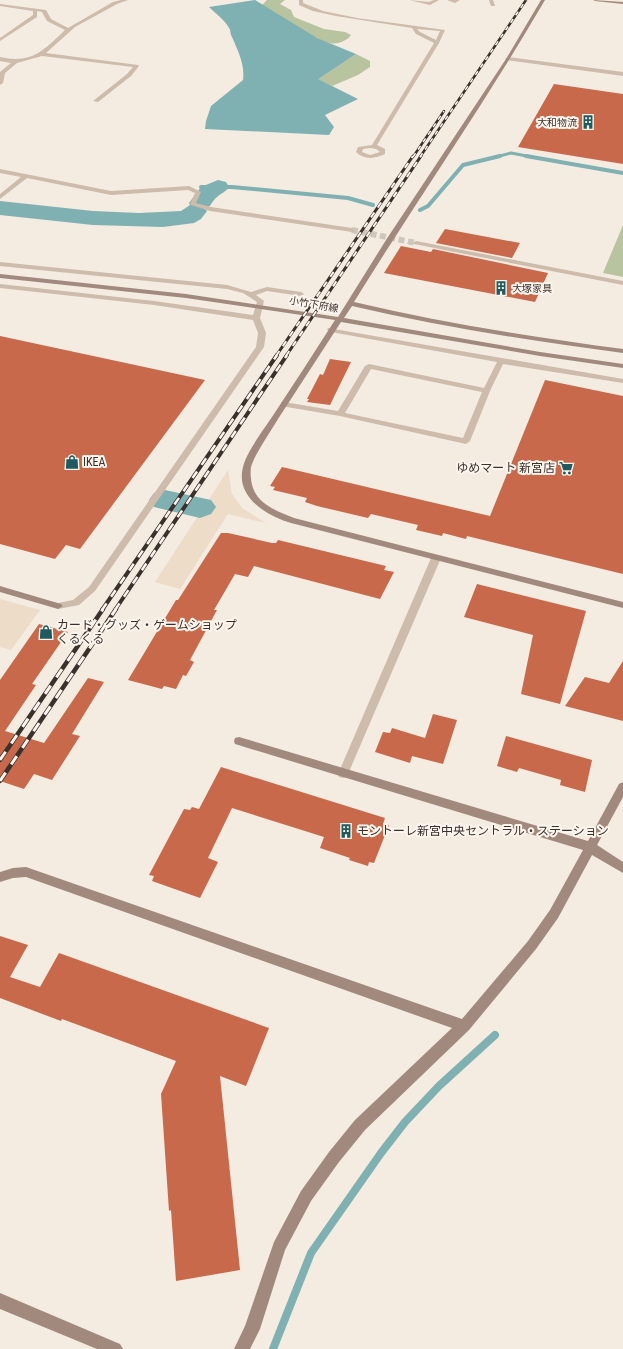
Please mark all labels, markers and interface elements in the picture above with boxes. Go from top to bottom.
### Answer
building icon: 大和物流 [580,114,596,130]
place label: 大和物流 [537,117,577,128]
building icon: 大塚家具 [493,280,509,296]
place label: 大塚家具 [512,283,552,294]
street label: 小竹下府線 [288,295,339,314]
shop icon: IKEA [64,454,80,470]
place label: IKEA [83,455,106,469]
supermarket icon: ゆめマート 新宮店 [558,460,574,476]
place label: ゆめマート 新宮店 [456,461,555,475]
place label: カード・グッズ・ゲームショップ くるくる [57,618,237,646]
shop icon: カード・グッズ・ゲームショップ くるくる [38,624,54,640]
building icon: モントーレ新宮中央セントラル・ステーション [338,823,354,839]
place label: モントーレ新宮中央セントラル・ステーション [357,824,609,838]

